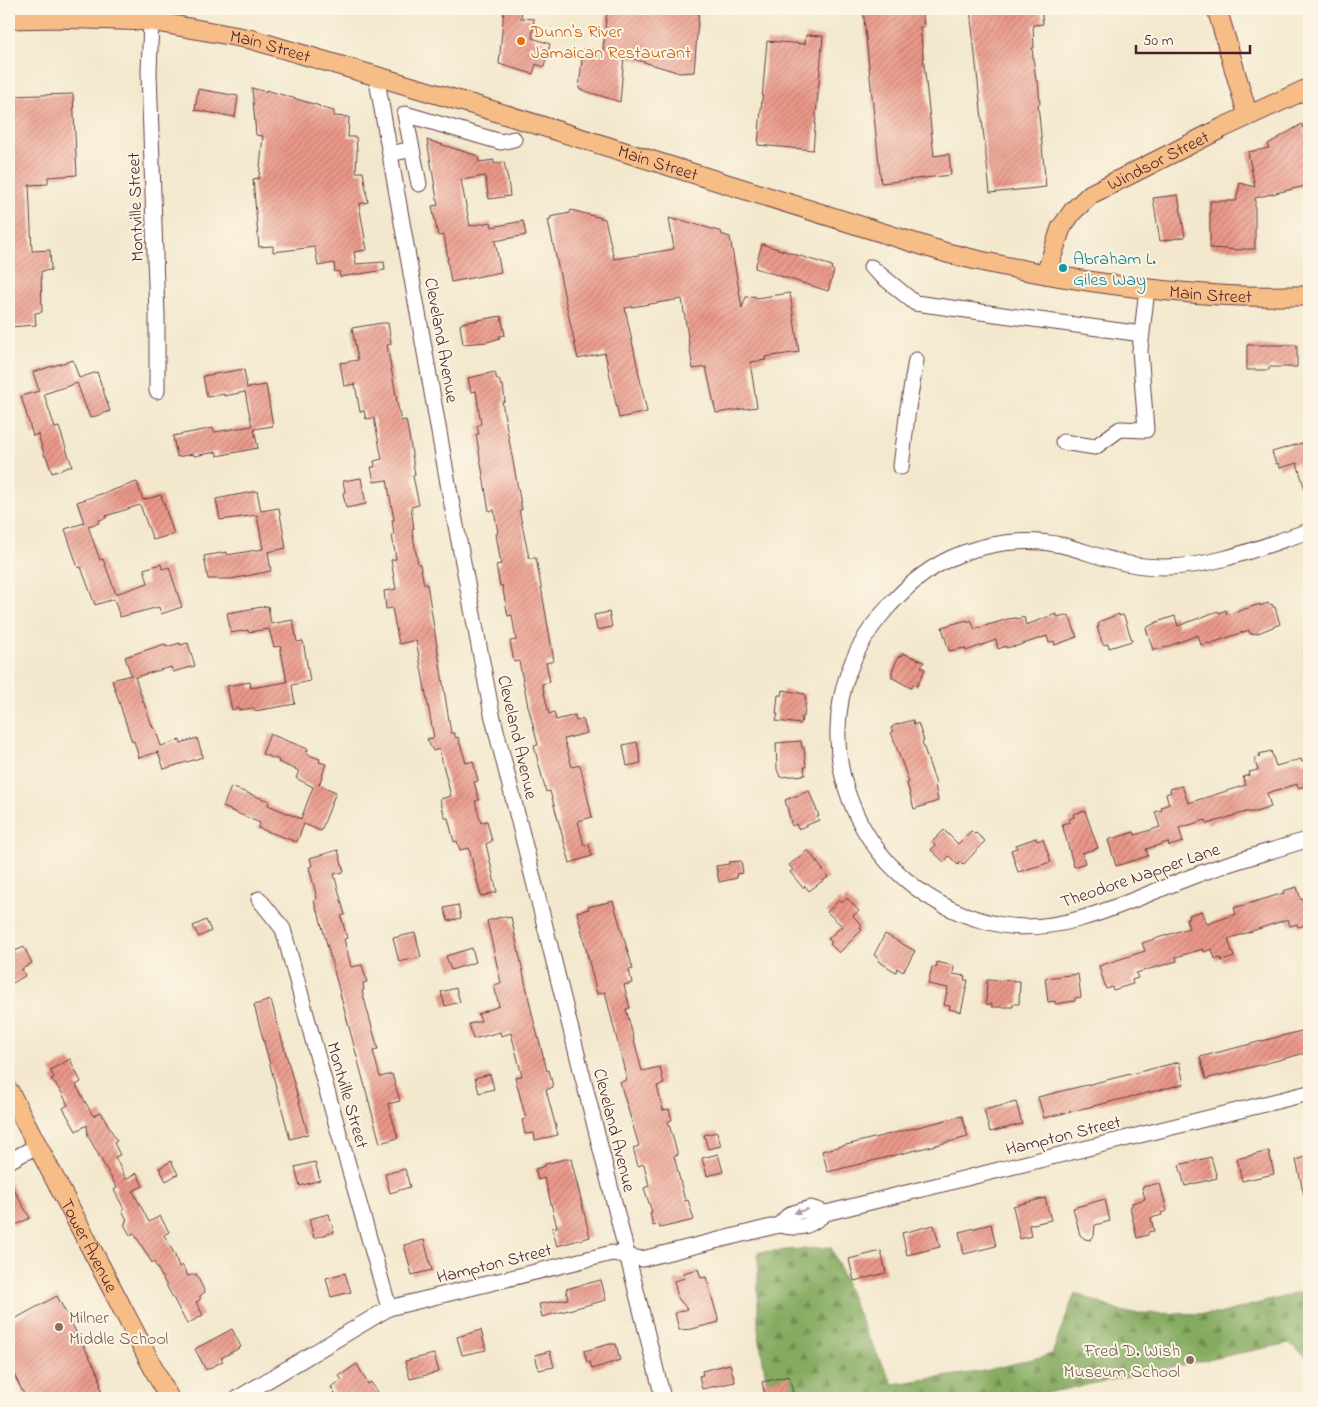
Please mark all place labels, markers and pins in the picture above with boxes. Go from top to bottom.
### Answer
place label: Dunn's River Jamaican Restaurant [530,20,691,67]
marker: Dunn's River Jamaican Restaurant [515,35,527,47]
place label: Abraham L. Giles Way [1073,247,1156,294]
marker: Abraham L. Giles Way [1057,262,1069,274]
place label: Milner Middle School [69,1306,168,1353]
marker: Milner Middle School [53,1321,65,1333]
place label: Fred D. Wish Museum School [1064,1339,1180,1386]
marker: Fred D. Wish Museum School [1184,1354,1196,1366]

